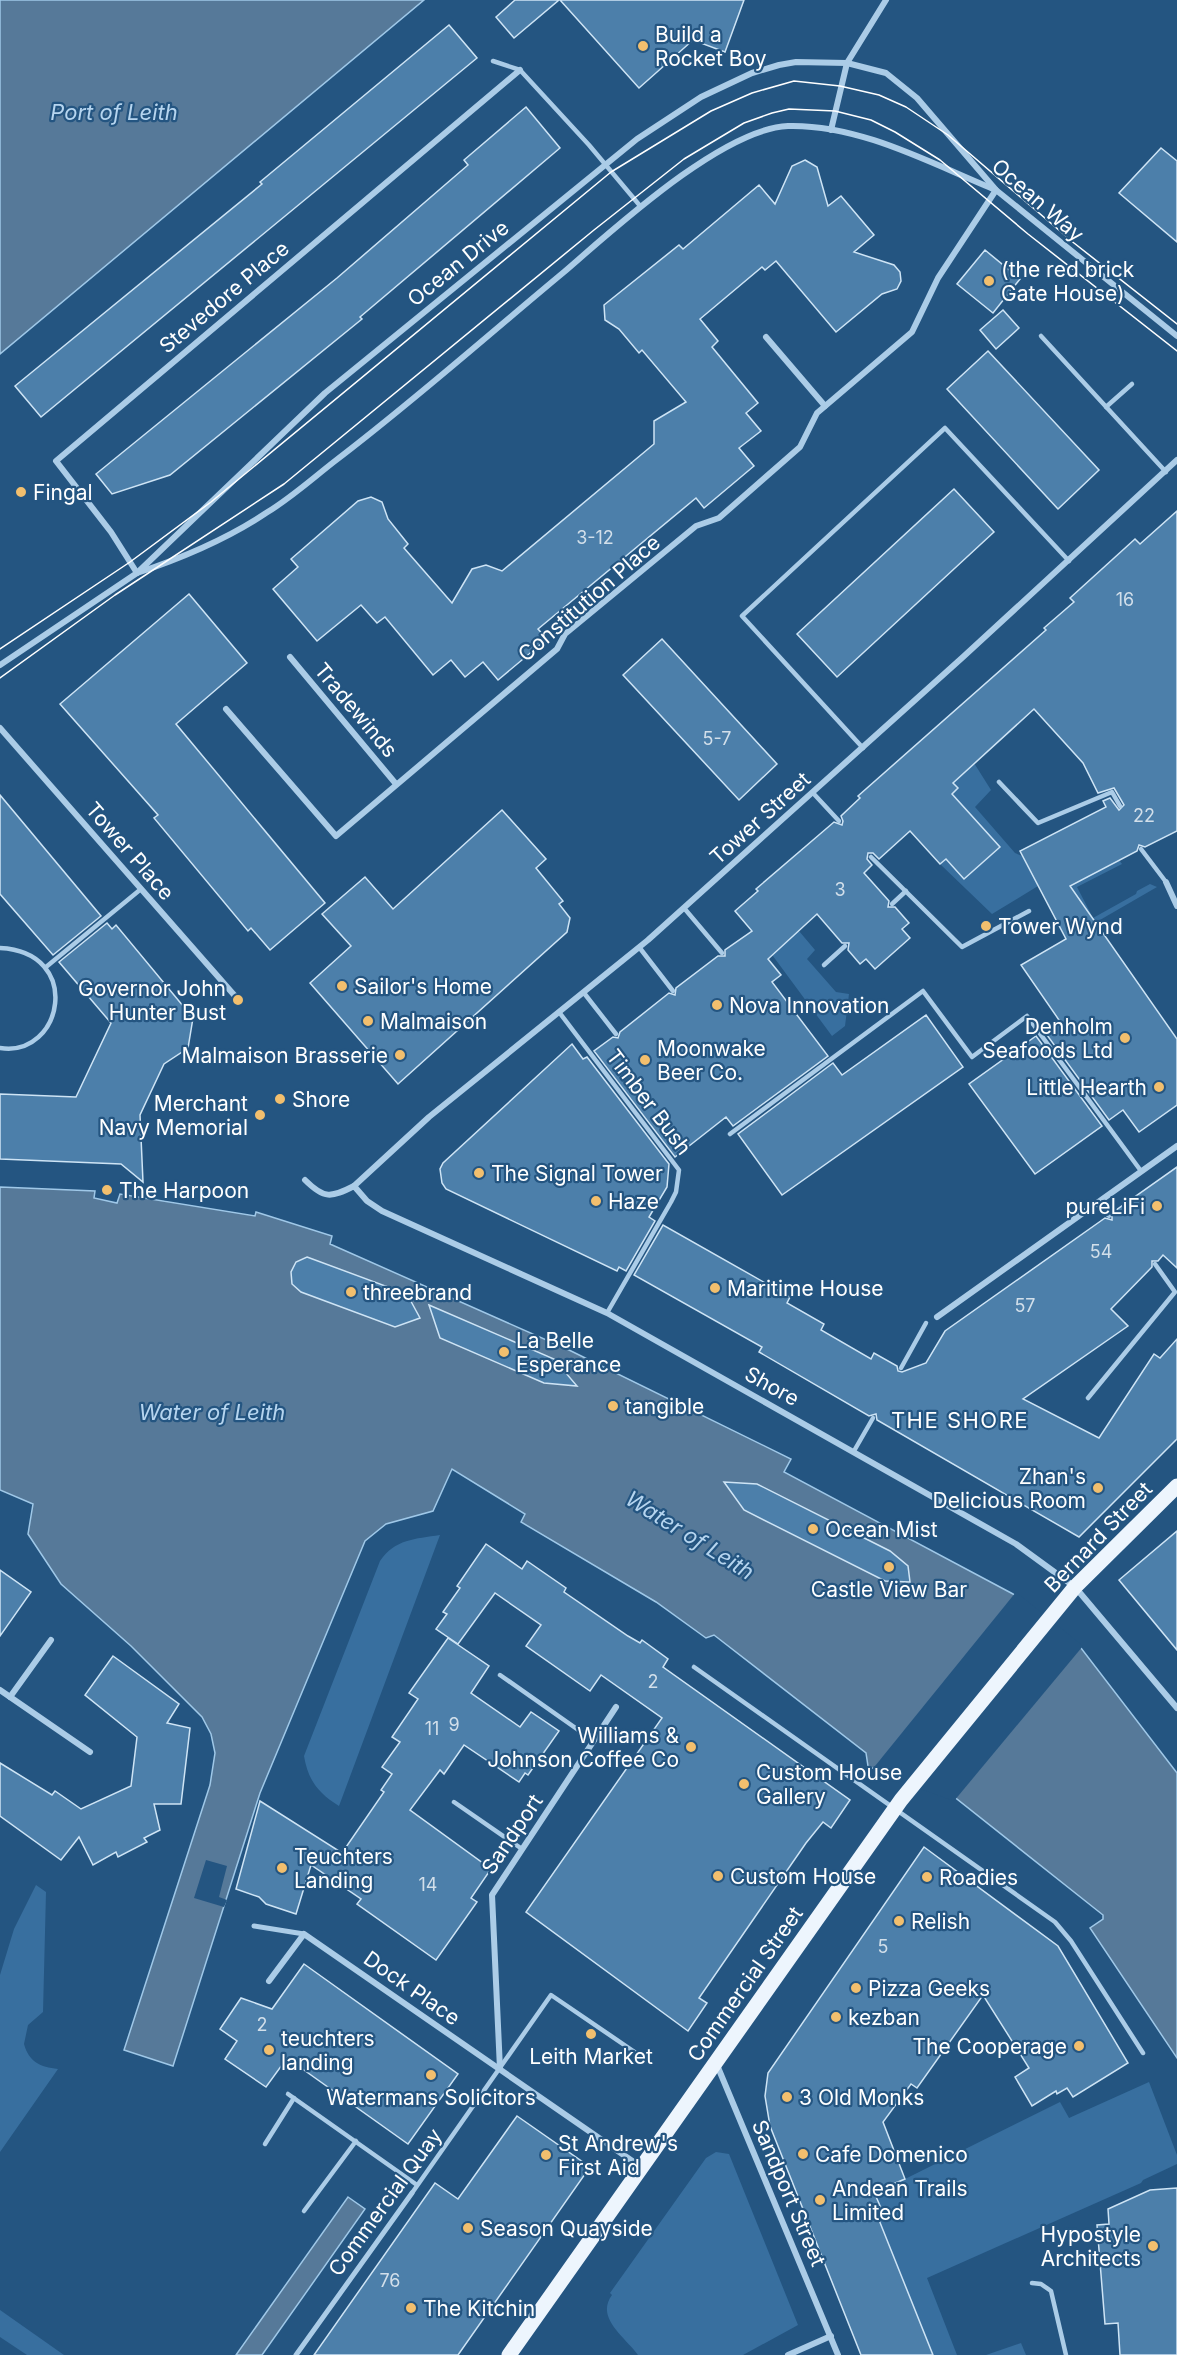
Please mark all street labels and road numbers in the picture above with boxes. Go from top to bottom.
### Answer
street label: Ocean Way [987,153,1089,247]
street label: Ocean Drive [402,215,514,311]
street label: Stevedore Place [154,236,294,358]
street label: Constitution Place [513,530,665,666]
street label: Tradewinds [309,658,403,762]
street label: Tower Street [705,766,815,870]
street label: Tower Place [81,797,179,905]
street label: Timber Bush [601,1044,697,1160]
street label: Shore [740,1361,804,1411]
street label: Bernard Street [1039,1476,1157,1597]
street label: Sandport [476,1789,548,1879]
street label: Commercial Street [682,1902,808,2066]
street label: Dock Place [359,1946,465,2030]
street label: Sandport Street [747,2116,831,2270]
street label: Commercial Quay [323,2123,447,2281]

